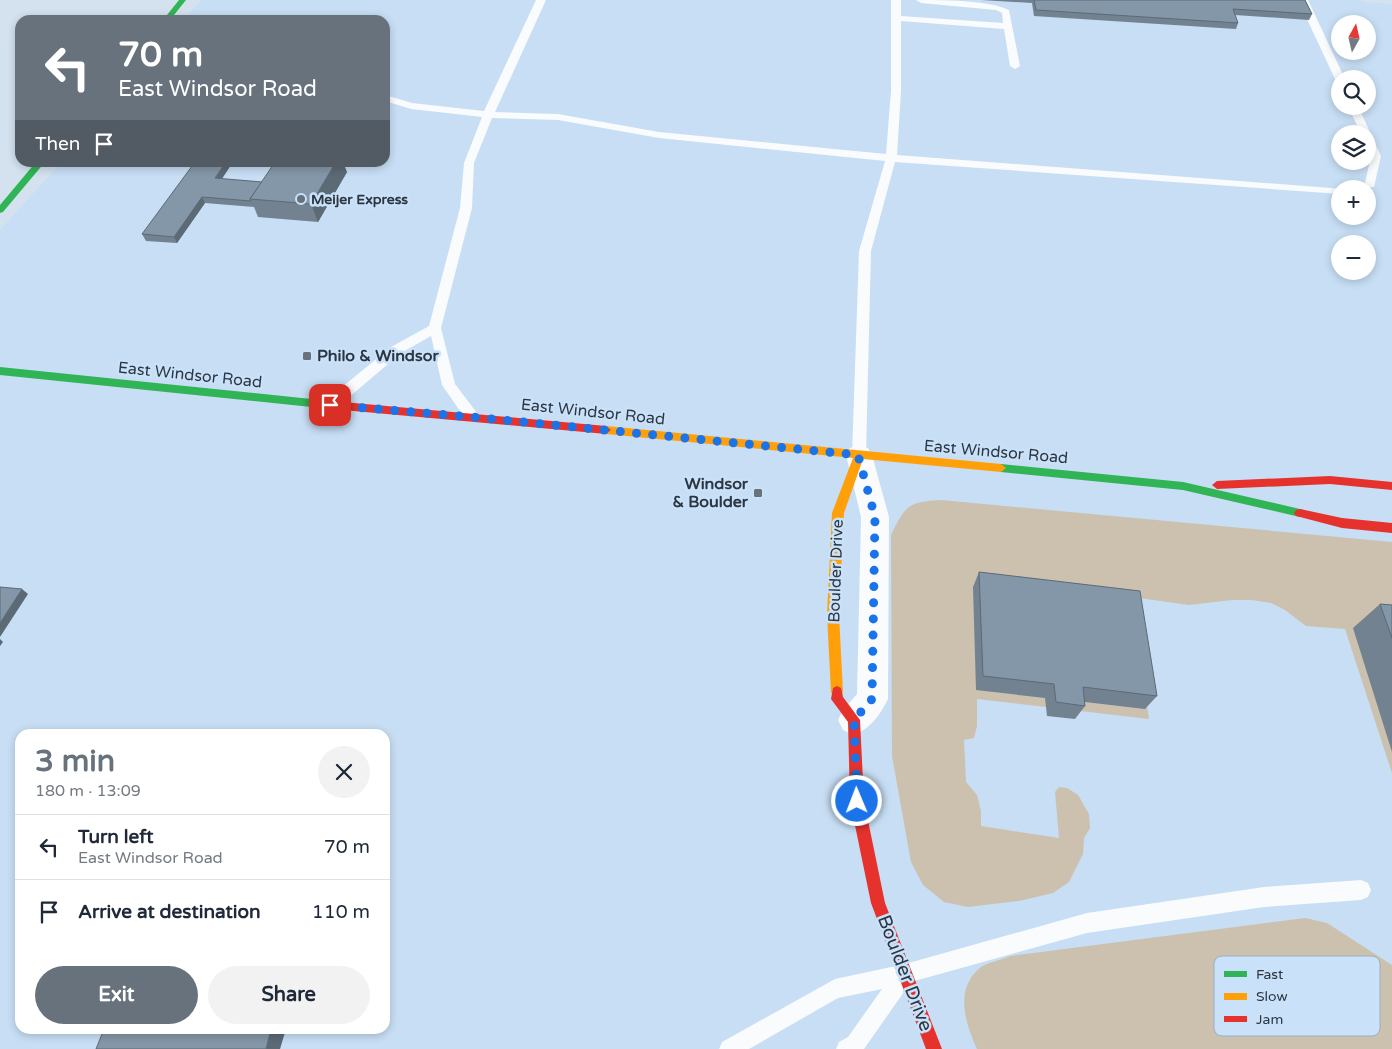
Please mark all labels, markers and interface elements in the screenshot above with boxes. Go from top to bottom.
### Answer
north arrow [1331,15,1376,60]
map controls [1331,15,1376,280]
text: 70 m [118,34,203,76]
icon: left [35,35,100,100]
button: search [1331,70,1376,115]
text: East Windsor Road [118,76,317,102]
button: layers [1331,125,1376,170]
icon: arrive [90,130,118,158]
text: Then [35,133,80,155]
button: + [1331,180,1376,225]
place label: Meijer Express [311,191,408,208]
marker: Meijer Express [295,193,307,205]
button: − [1331,235,1376,280]
place label: Philo & Windsor [317,346,439,366]
marker: Philo & Windsor [301,350,313,362]
street label: East Windsor Road [117,357,263,393]
pin [309,384,351,426]
icon: arrive [316,391,344,419]
street label: East Windsor Road [520,394,666,430]
street label: East Windsor Road [923,436,1069,468]
place label: Windsor & Boulder [672,474,749,512]
marker: Windsor & Boulder [752,487,764,499]
street label: Boulder Drive [824,519,848,623]
text: 3 min [35,743,115,780]
button: close [318,746,370,798]
position arrow [830,774,882,826]
text: 180 m · 13:09 [35,781,141,801]
text: Turn left [78,826,154,848]
icon: left [35,833,63,861]
text: 70 m [324,836,370,858]
text: East Windsor Road [78,848,223,868]
icon: arrive [35,898,63,926]
text: Arrive at destination [78,901,261,923]
text: 110 m [312,901,370,923]
street label: Boulder Drive [873,912,937,1034]
legend [1214,956,1380,1036]
button: Exit [35,966,198,1024]
button: Share [208,966,370,1024]
text: Fast [1256,966,1284,983]
text: Slow [1256,988,1288,1005]
text: Jam [1256,1011,1283,1028]

